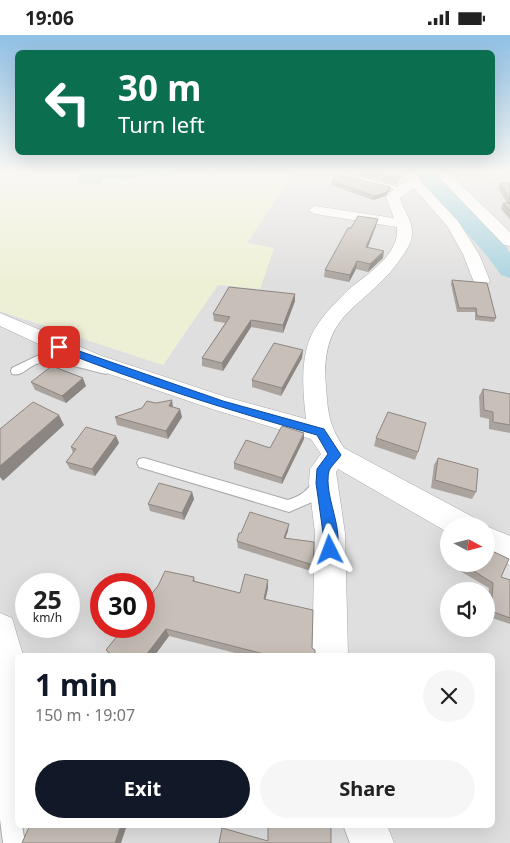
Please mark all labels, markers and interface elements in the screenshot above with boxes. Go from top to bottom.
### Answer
text: 19:06 [25,5,74,31]
text: 30 m [118,64,201,111]
icon: left [35,70,100,135]
text: Turn left [118,109,205,139]
pin [38,326,80,368]
icon: arrive [45,333,73,361]
north arrow [440,517,495,573]
map controls [440,517,495,637]
position arrow [303,523,355,575]
speed limit sign: 30 [90,573,155,638]
text: 25 [33,582,62,616]
button: sound [440,582,495,637]
text: km/h [33,609,62,626]
text: 1 min [35,664,118,705]
button: close [423,670,475,722]
text: 150 m · 19:07 [35,704,135,726]
button: Exit [35,760,250,818]
button: Share [260,760,475,818]

